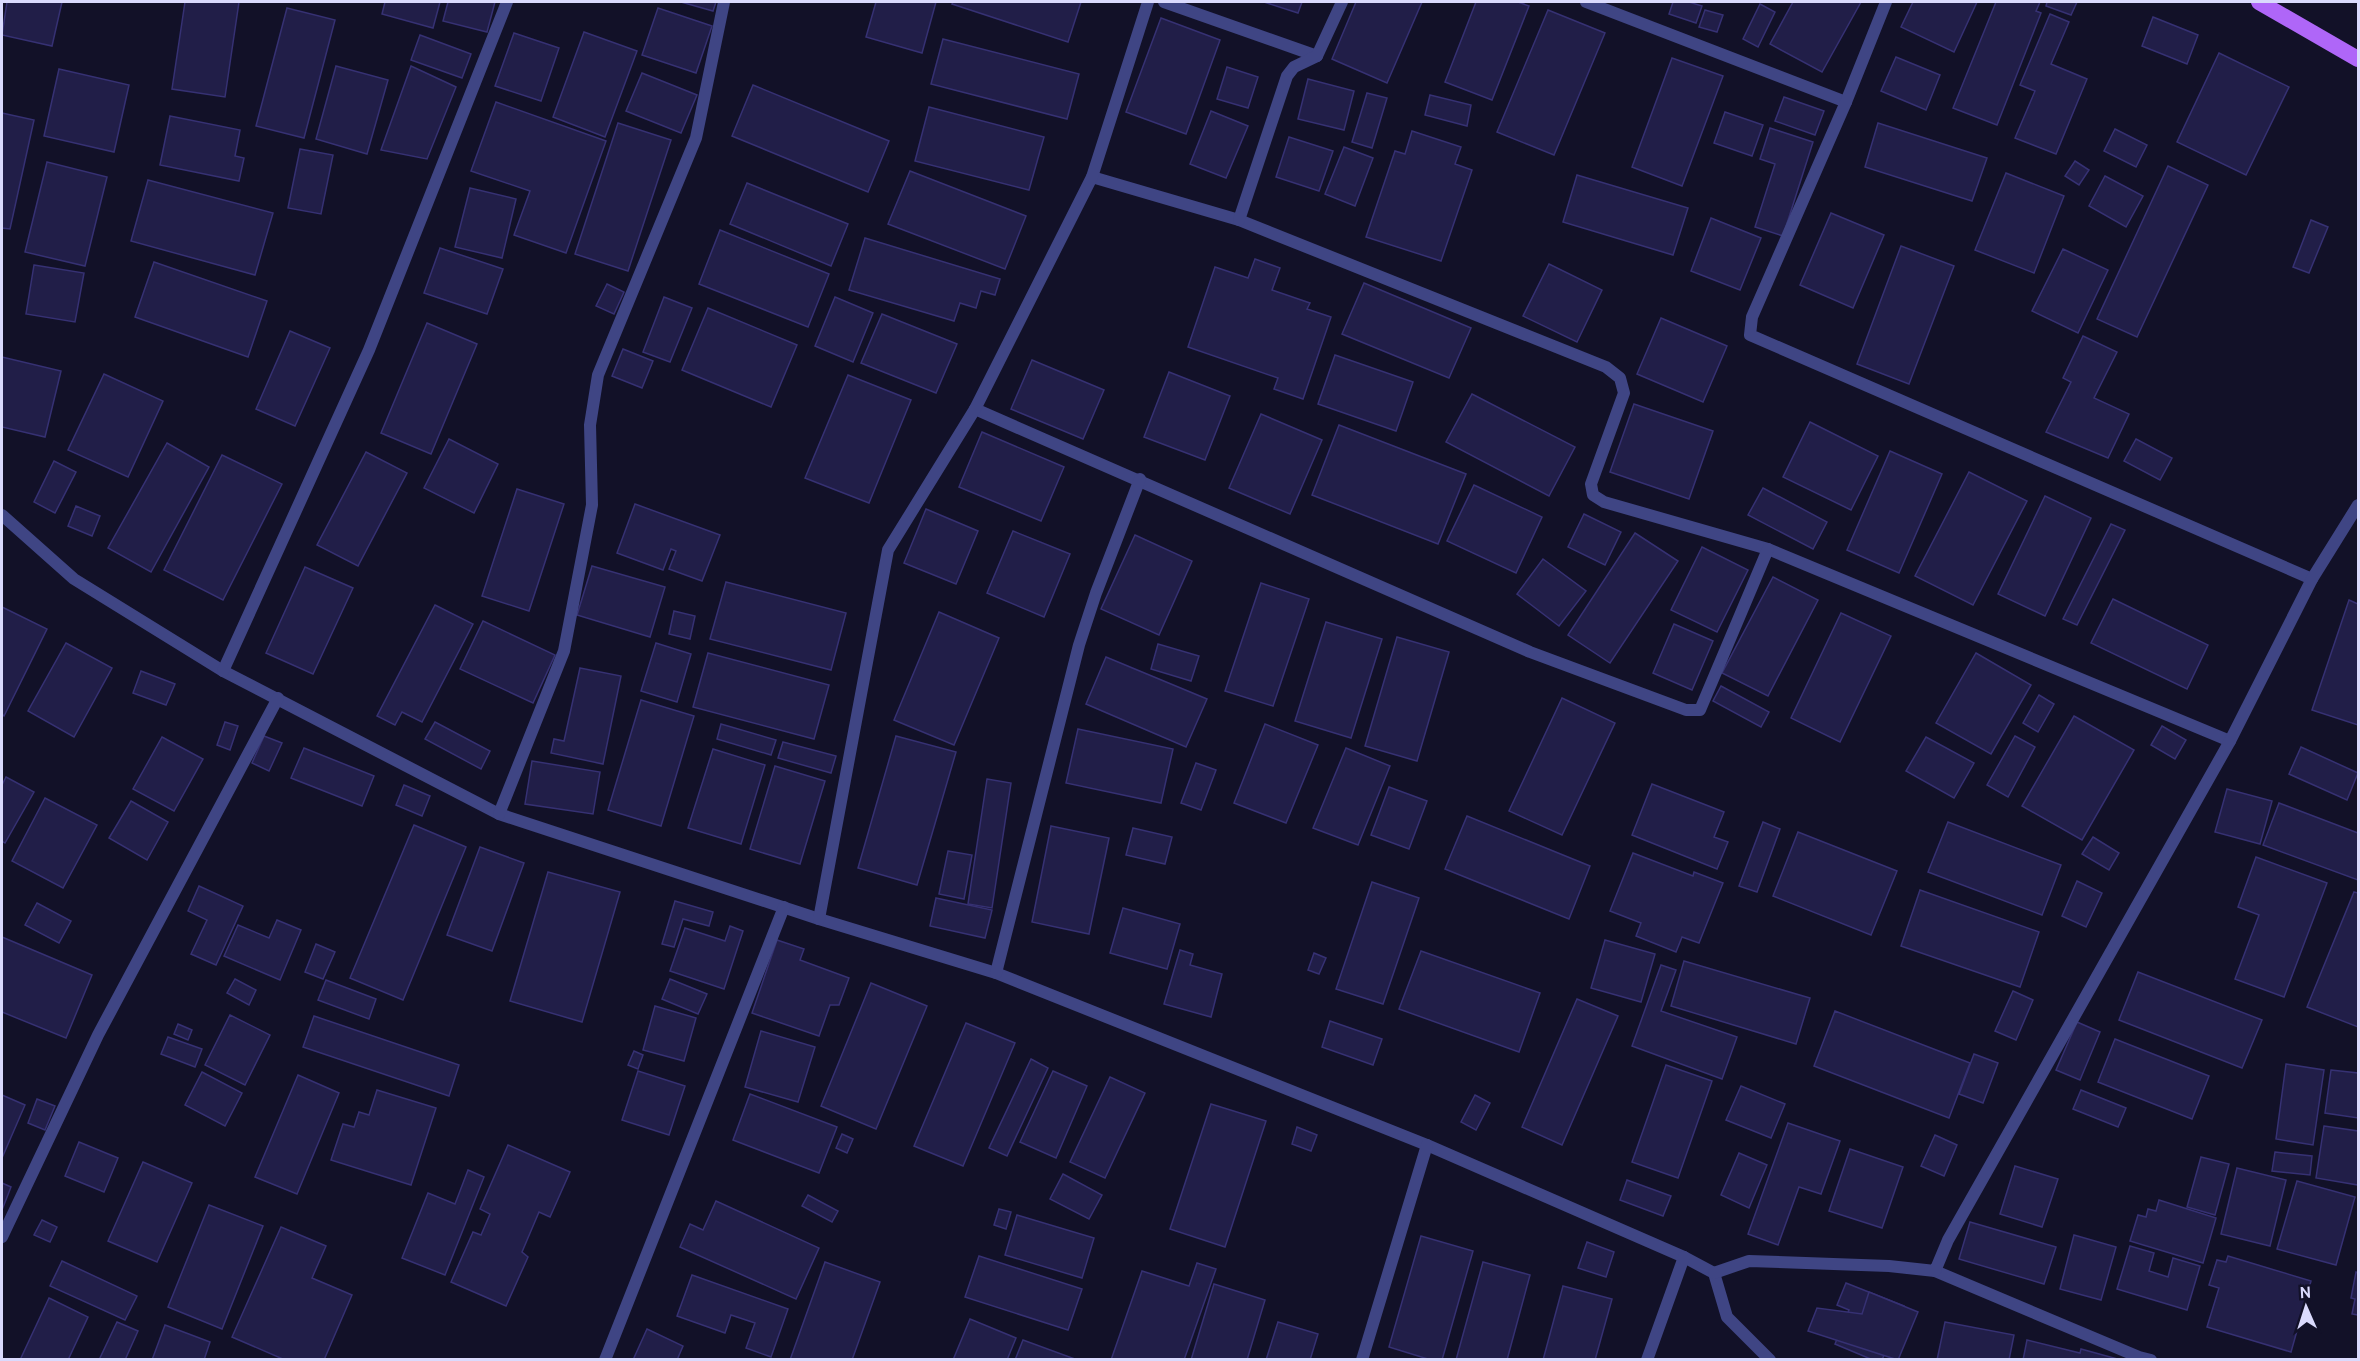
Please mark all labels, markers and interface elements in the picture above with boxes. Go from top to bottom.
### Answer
north arrow [2276,1277,2336,1337]
text: N [2299,1283,2311,1302]

